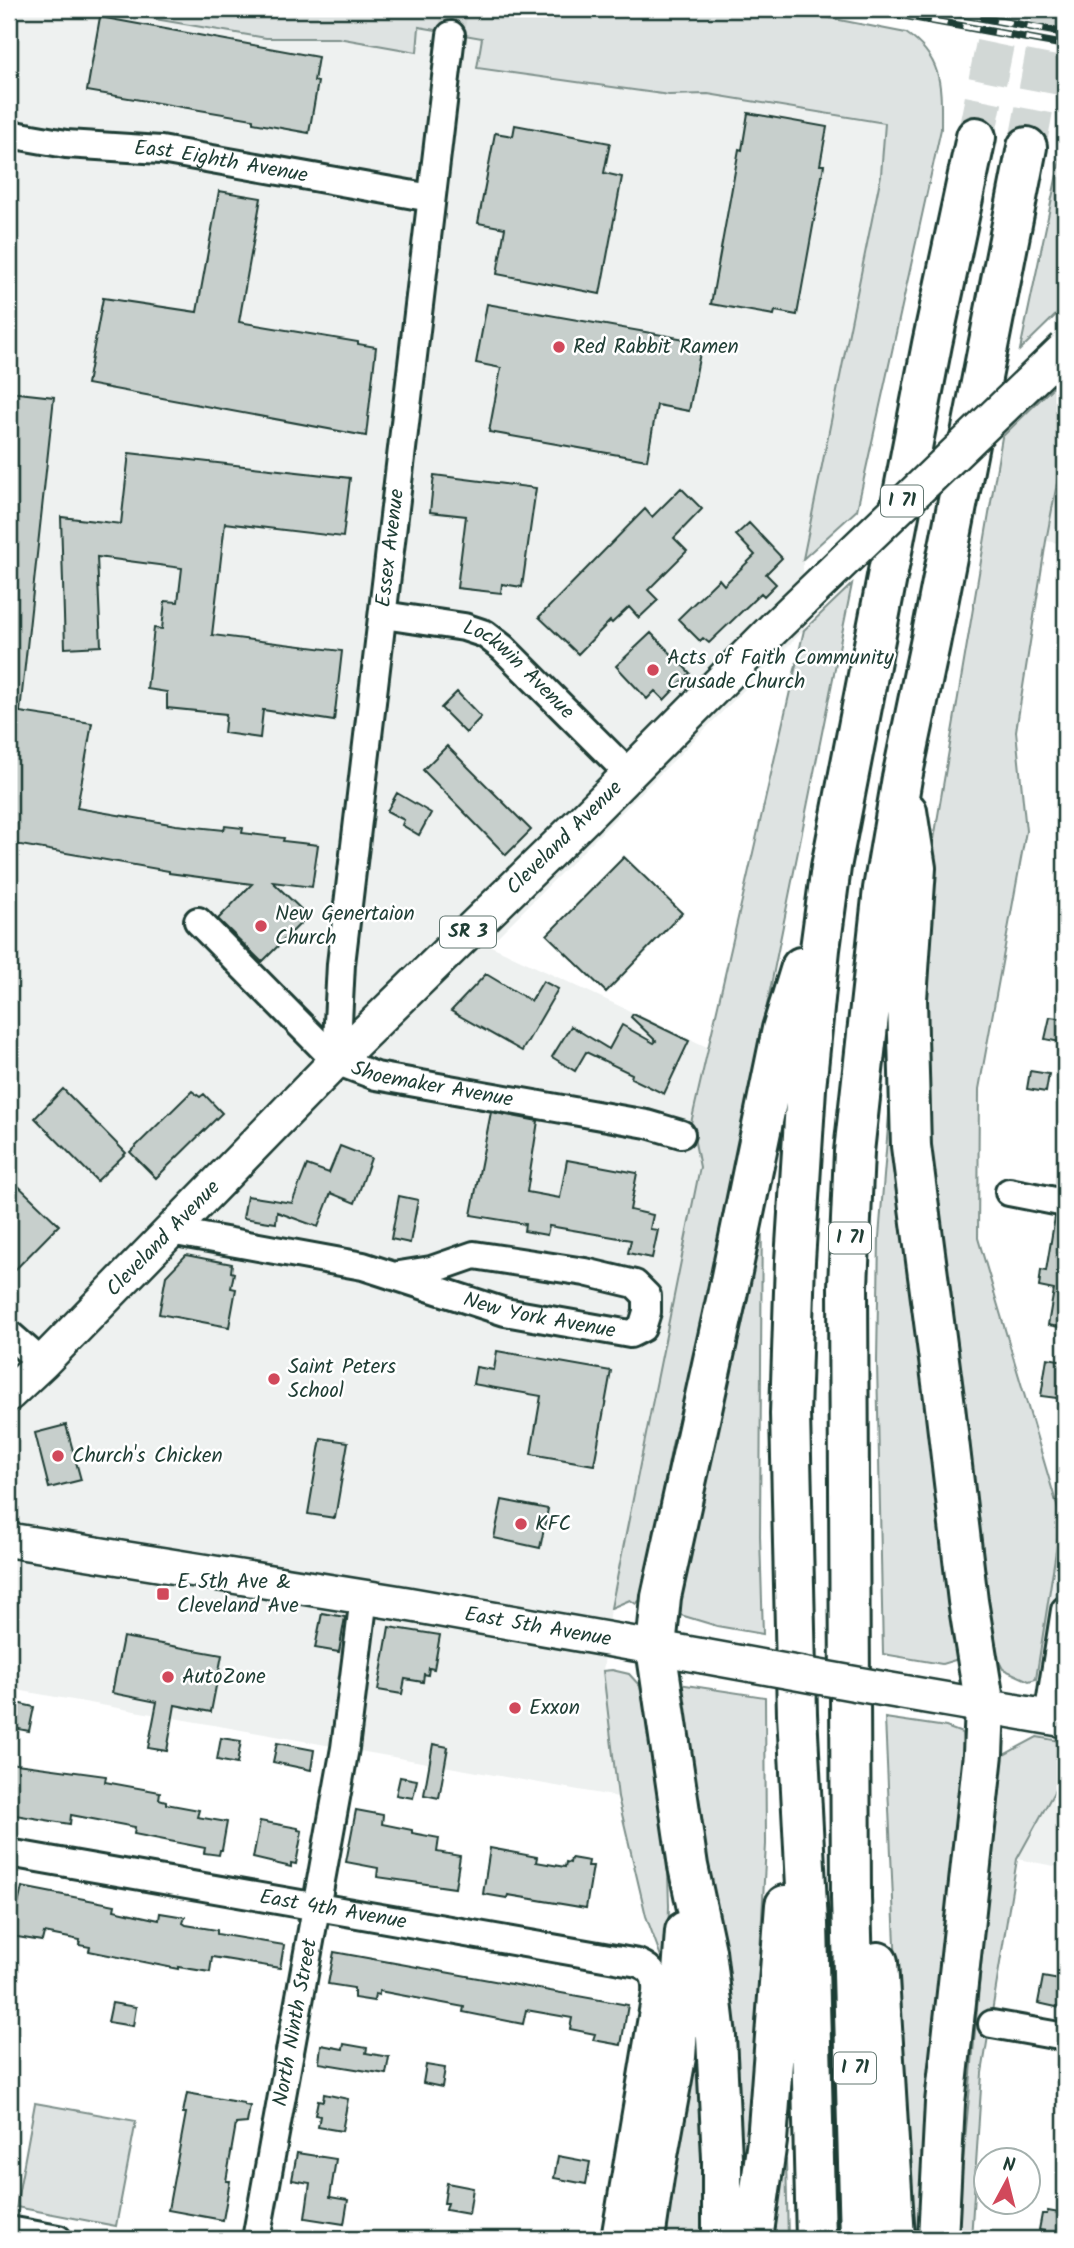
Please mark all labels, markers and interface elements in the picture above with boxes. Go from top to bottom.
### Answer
street label: East Eighth Avenue [133,132,311,192]
place label: Red Rabbit Ramen [573,331,739,364]
marker: Red Rabbit Ramen [551,339,567,355]
road number: I 71 [881,486,923,516]
street label: Essex Avenue [367,487,414,609]
street label: Lockwin Avenue [458,611,583,728]
place label: Acts of Faith Community Crusade Church [667,642,894,699]
marker: Acts of Faith Community Crusade Church [645,662,661,678]
street label: Cleveland Avenue [498,772,631,903]
place label: New Genertaion Church [275,898,415,955]
road number: SR 3 [440,916,496,948]
marker: New Genertaion Church [253,918,269,934]
street label: Shoemaker Avenue [346,1052,516,1117]
street label: Cleveland Avenue [98,1172,229,1305]
road number: I 71 [829,1222,871,1254]
street label: New York Avenue [459,1283,619,1348]
place label: Saint Peters School [288,1351,396,1408]
marker: Saint Peters School [266,1371,282,1387]
place label: Church's Chicken [72,1440,223,1473]
marker: Church's Chicken [50,1448,66,1464]
place label: KFC [535,1508,571,1541]
marker: KFC [513,1516,529,1532]
place label: E 5th Ave & Cleveland Ave [177,1566,299,1623]
marker: E 5th Ave & Cleveland Ave [155,1586,171,1602]
street label: East 5th Avenue [462,1598,614,1656]
place label: AutoZone [182,1661,266,1694]
marker: AutoZone [160,1669,176,1685]
place label: Exxon [529,1692,580,1725]
marker: Exxon [507,1700,523,1716]
street label: East 4th Avenue [257,1881,410,1939]
street label: North Ninth Street [264,1935,327,2109]
road number: I 71 [834,2052,876,2084]
north arrow [972,2146,1042,2216]
text: N [1001,2150,1017,2182]

